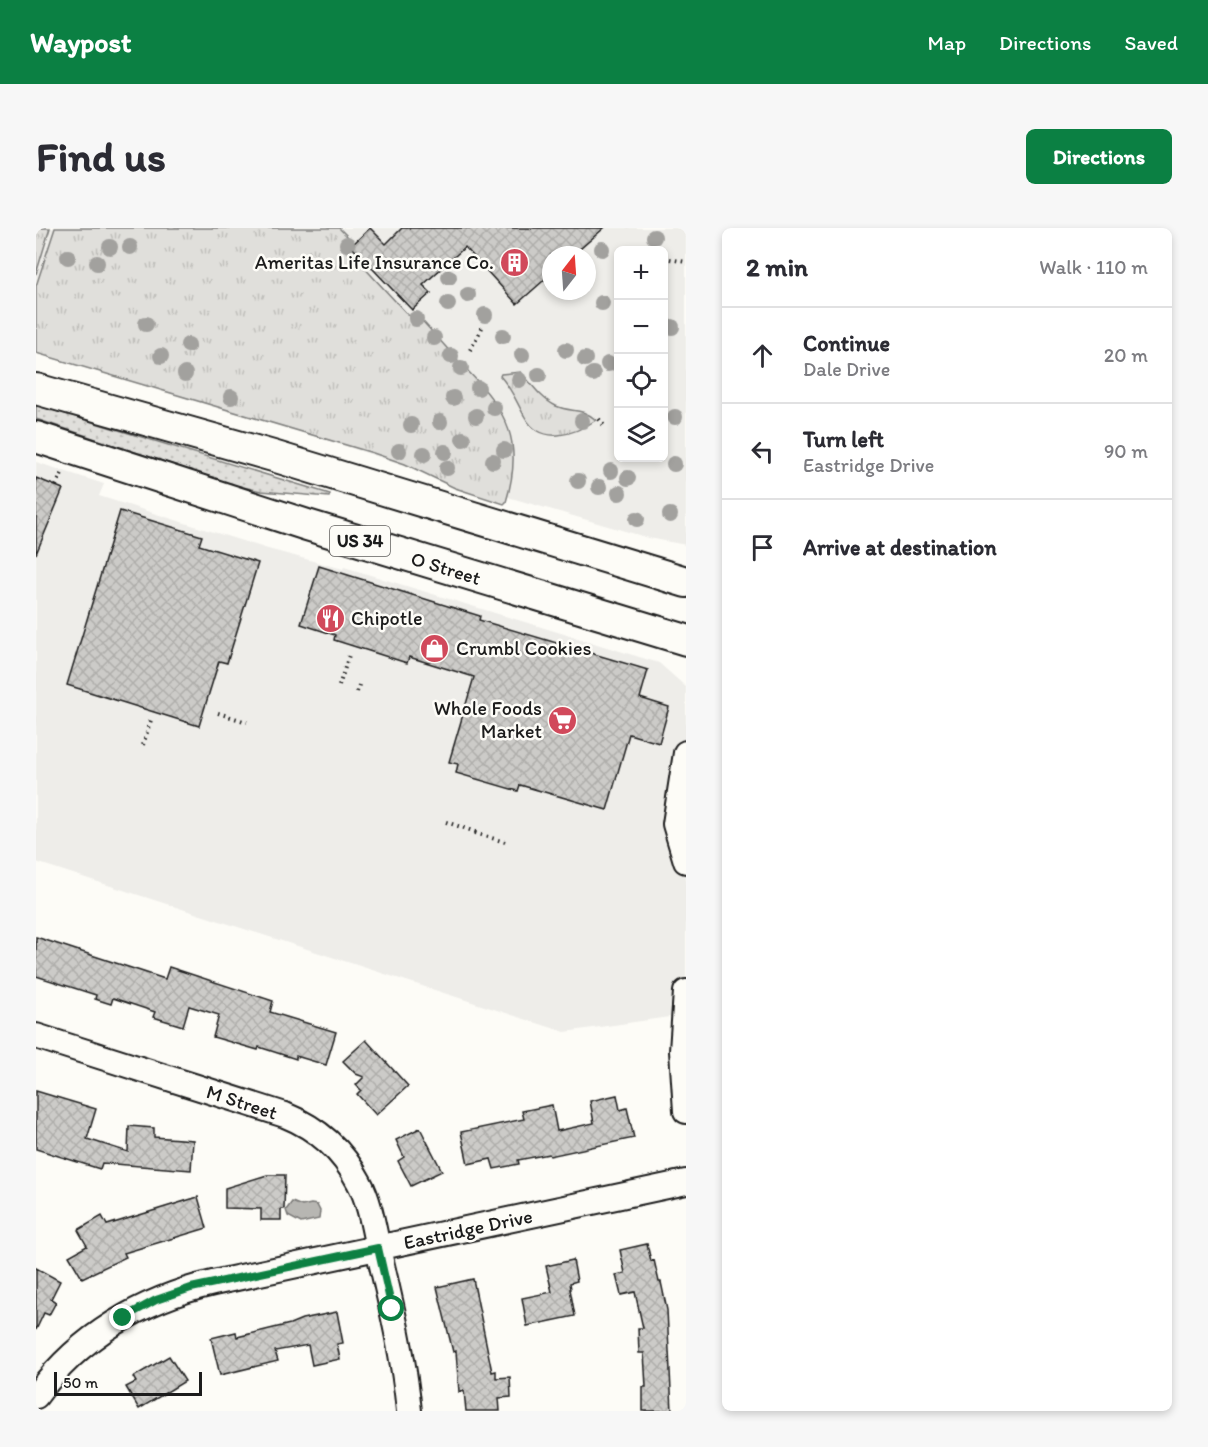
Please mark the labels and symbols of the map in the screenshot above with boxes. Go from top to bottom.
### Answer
building icon: Ameritas Life Insurance Co. [499,246,531,278]
north arrow [542,246,596,300]
place label: Ameritas Life Insurance Co. [255,250,494,274]
road number: US 34 [330,526,390,556]
street label: O Street [408,546,484,590]
restaurant icon: Chipotle [314,602,346,634]
place label: Chipotle [351,606,423,630]
shop icon: Crumbl Cookies [419,632,451,664]
place label: Crumbl Cookies [456,636,591,660]
place label: Whole Foods Market [434,696,542,743]
supermarket icon: Whole Foods Market [547,704,579,736]
street label: M Street [204,1079,280,1125]
street label: Eastridge Drive [401,1204,535,1254]
route start [378,1295,404,1321]
route end [109,1304,135,1330]
scale bar [54,1369,202,1396]

